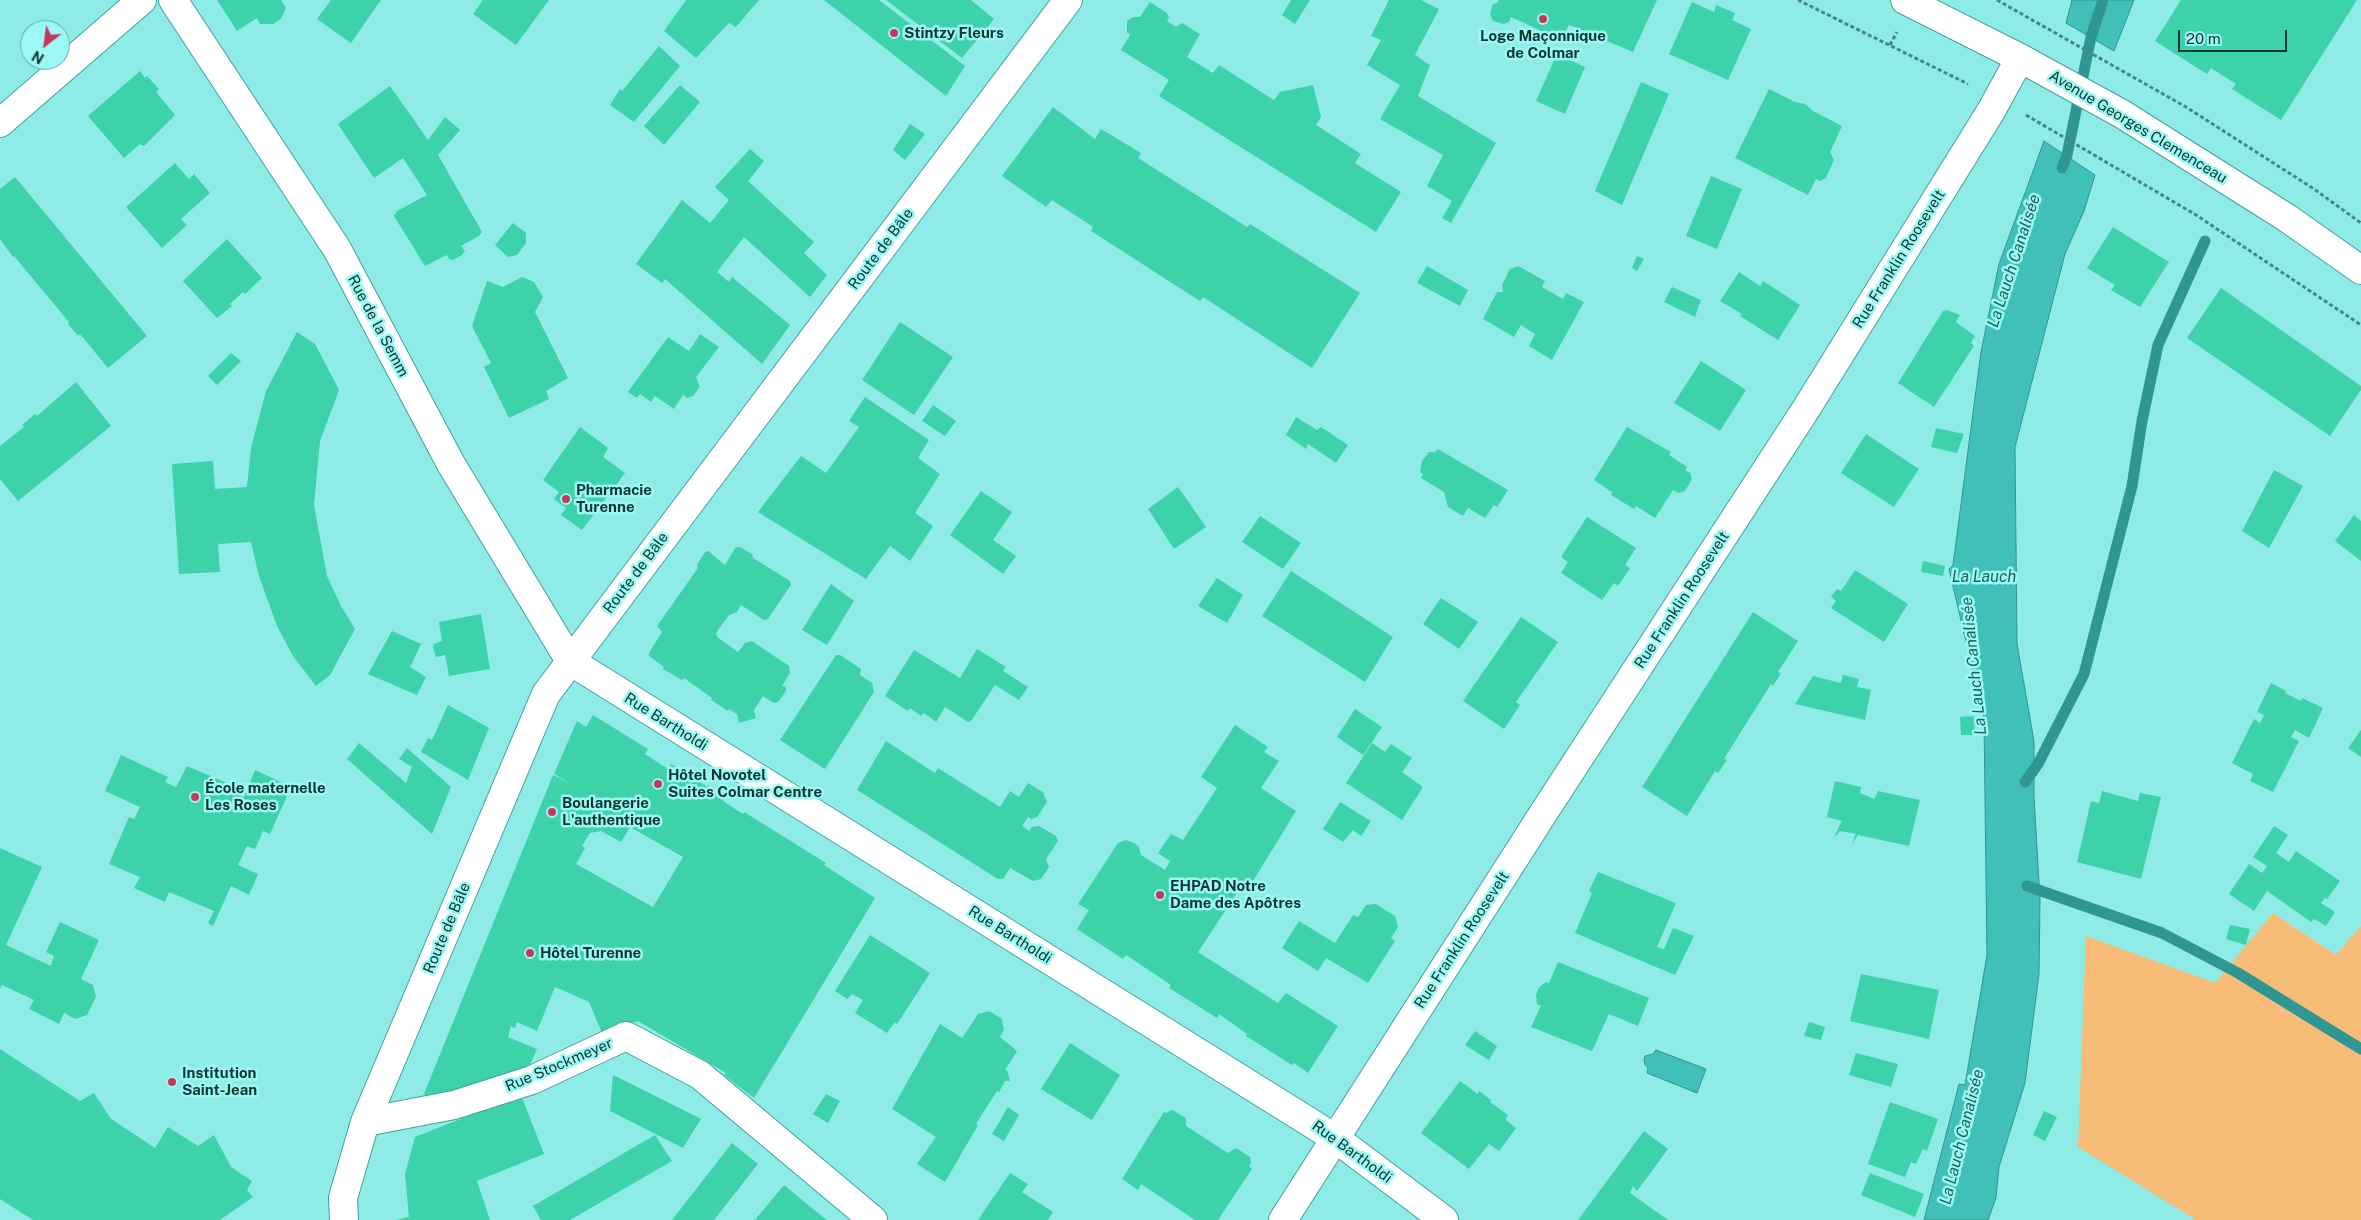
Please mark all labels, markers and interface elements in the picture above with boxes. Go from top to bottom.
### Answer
marker: Loge Maçonnique de Colmar [1537,13,1549,25]
north arrow [20,20,70,70]
scale bar [2181,20,2290,52]
place label: Stintzy Fleurs [904,24,1004,42]
marker: Stintzy Fleurs [888,27,900,39]
place label: Loge Maçonnique de Colmar [1480,27,1606,62]
text: 20 m [2186,30,2221,47]
text: N [29,47,47,67]
street label: Avenue Georges Clemenceau [2046,67,2230,187]
street label: Rue Franklin Roosevelt [1849,186,1949,332]
water label: La Lauch Canalisée [1983,192,2045,330]
street label: Route de Bâle [845,205,917,293]
street label: Rue de la Semm [344,272,412,380]
place label: Pharmacie Turenne [576,481,652,516]
marker: Pharmacie Turenne [560,493,572,505]
street label: Rue Franklin Roosevelt [1631,528,1733,672]
street label: Route de Bâle [600,529,672,617]
water label: La Lauch [1952,567,2016,587]
water label: La Lauch Canalisée [1957,596,1991,736]
street label: Rue Bartholdi [621,689,711,755]
place label: Hôtel Novotel Suites Colmar Centre [668,766,822,801]
marker: Hôtel Novotel Suites Colmar Centre [652,778,664,790]
place label: École maternelle Les Roses [205,779,326,814]
marker: École maternelle Les Roses [189,791,201,803]
place label: Boulangerie L'authentique [562,794,661,829]
marker: Boulangerie L'authentique [546,806,558,818]
street label: Rue Franklin Roosevelt [1411,868,1513,1012]
place label: EHPAD Notre Dame des Apôtres [1170,877,1301,912]
street label: Route de Bâle [420,880,474,976]
marker: EHPAD Notre Dame des Apôtres [1154,889,1166,901]
street label: Rue Bartholdi [965,902,1055,968]
place label: Hôtel Turenne [540,944,641,962]
marker: Hôtel Turenne [524,947,536,959]
street label: Rue Stockmeyer [503,1034,615,1096]
place label: Institution Saint-Jean [182,1064,257,1099]
water label: La Lauch Canalisée [1936,1067,1988,1207]
marker: Institution Saint-Jean [166,1076,178,1088]
street label: Rue Bartholdi [1308,1117,1396,1187]

